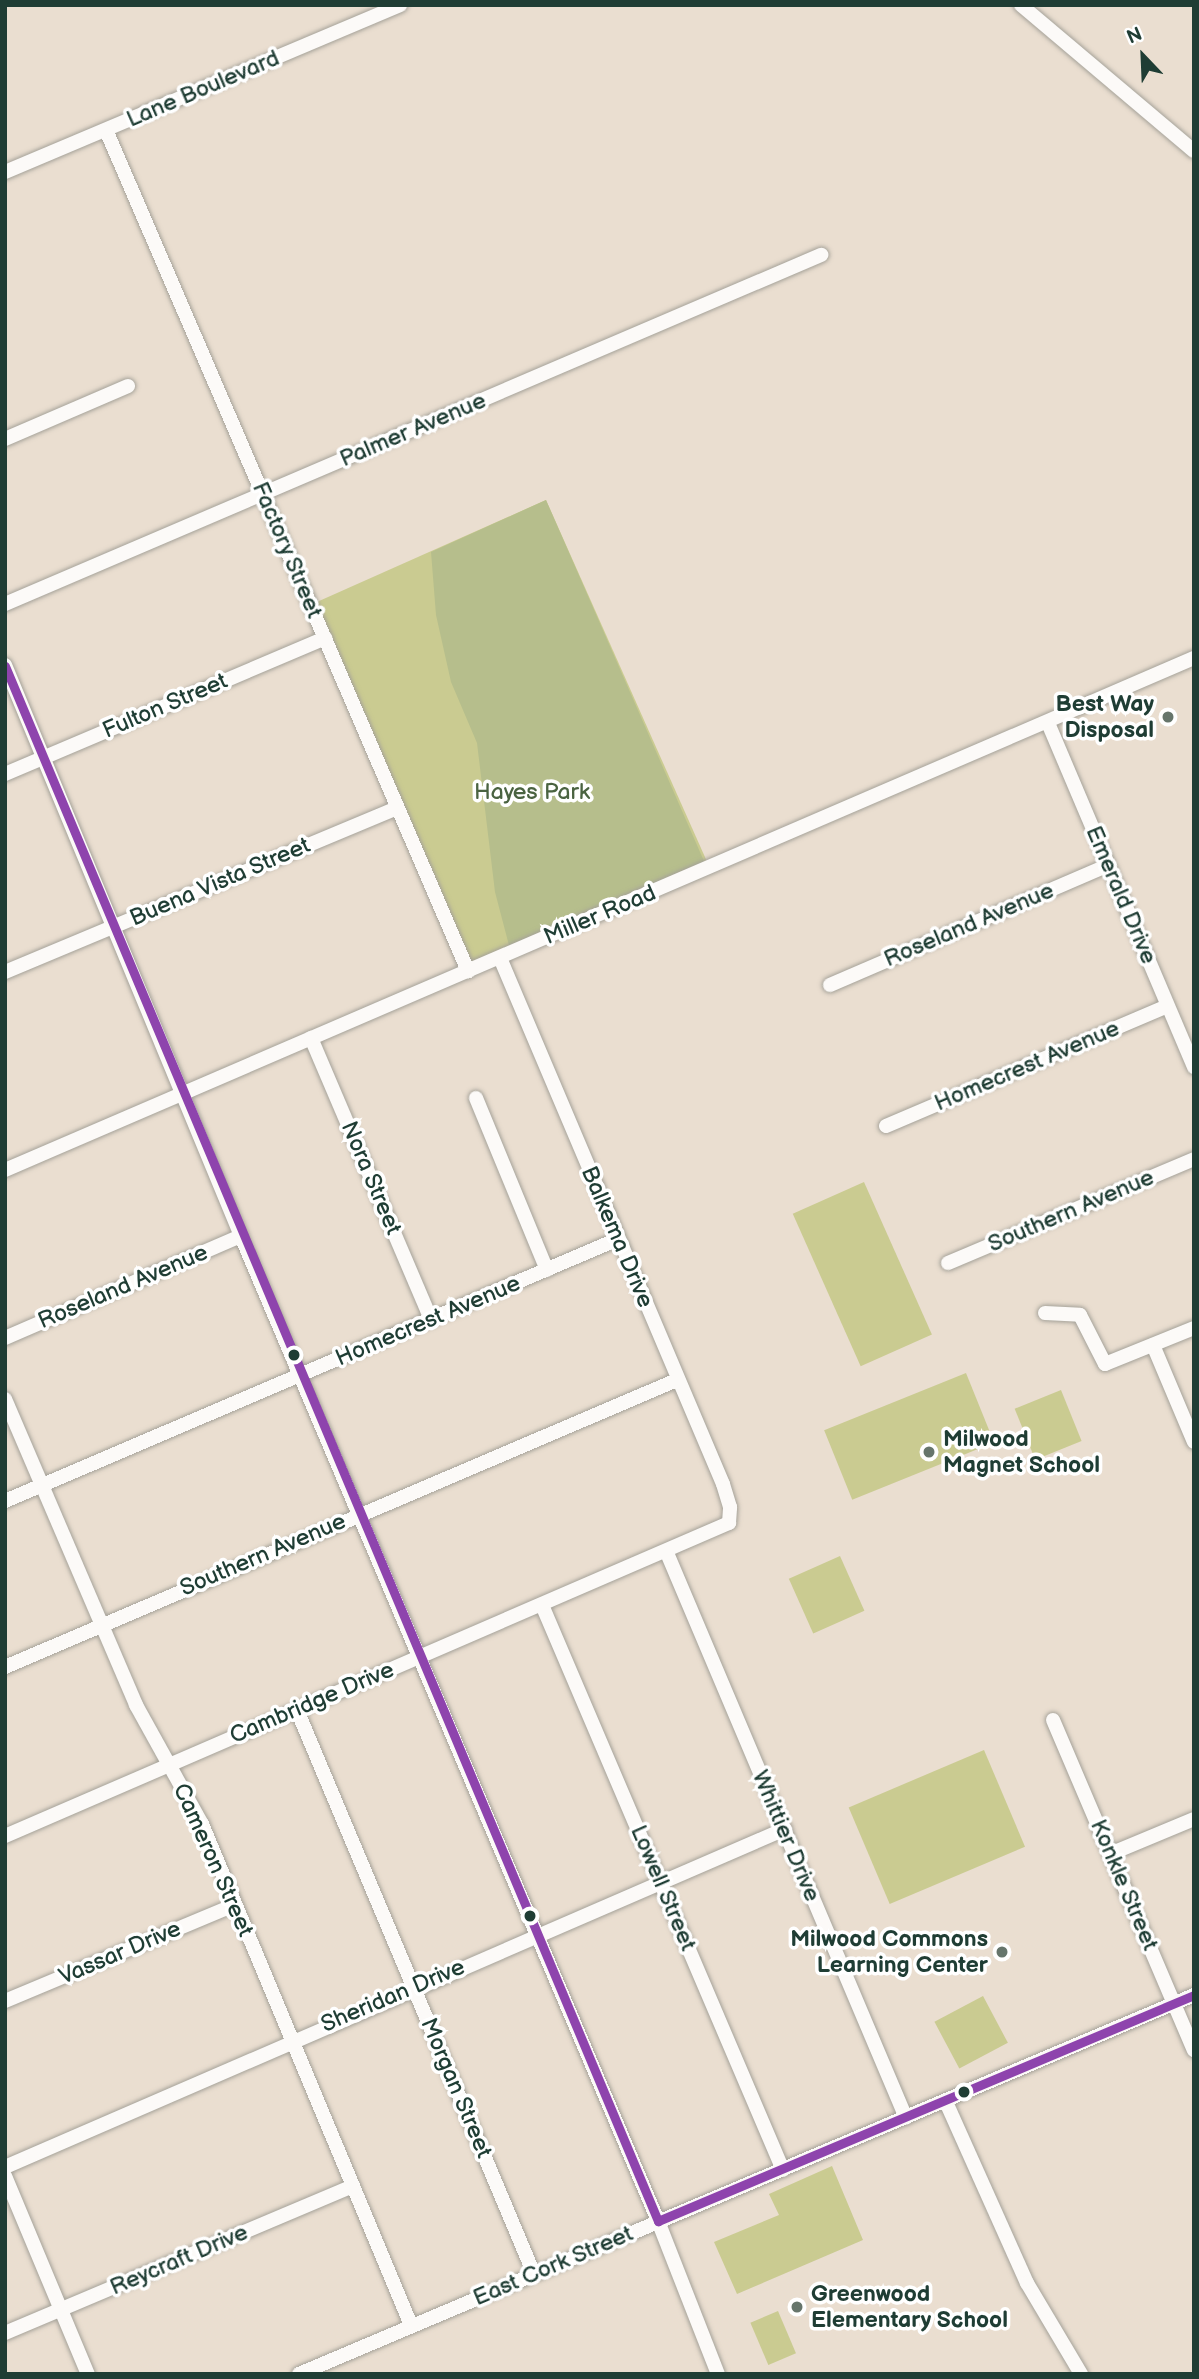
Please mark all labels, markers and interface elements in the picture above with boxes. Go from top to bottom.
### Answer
north arrow [1108,21,1178,91]
text: N [1124,23,1146,50]
street label: Lane Boulevard [123,44,283,134]
street label: Palmer Avenue [336,387,490,473]
street label: Factory Street [246,477,328,623]
street label: Fulton Street [98,667,232,745]
place label: Best Way Disposal [1056,690,1154,744]
marker: Best Way Disposal [1160,709,1176,725]
park label: Hayes Park [474,778,590,806]
street label: Emerald Drive [1080,822,1162,968]
street label: Buena Vista Street [125,831,315,933]
street label: Roseland Avenue [880,877,1058,973]
street label: Miller Road [540,879,660,951]
street label: Homecrest Avenue [930,1015,1124,1117]
street label: Nora Street [335,1117,407,1239]
street label: Balkema Drive [575,1162,659,1312]
street label: Southern Avenue [984,1164,1158,1258]
street label: Roseland Avenue [34,1239,212,1335]
street label: Homecrest Avenue [331,1270,525,1372]
unlabelled marker [287,1348,301,1362]
place label: Milwood Magnet School [943,1425,1100,1479]
marker: Milwood Magnet School [921,1444,937,1460]
street label: Southern Avenue [176,1508,350,1602]
street label: Cambridge Drive [226,1656,398,1750]
street label: Whittier Drive [746,1766,826,1906]
street label: Cameron Street [167,1779,259,1941]
street label: Konkle Street [1084,1815,1164,1955]
street label: Lowell Street [624,1821,702,1955]
unlabelled marker [523,1909,537,1923]
street label: Vassar Drive [55,1915,185,1991]
place label: Milwood Commons Learning Center [790,1925,988,1979]
marker: Milwood Commons Learning Center [994,1944,1010,1960]
street label: Sheridan Drive [317,1953,469,2039]
street label: Morgan Street [414,2014,498,2162]
unlabelled marker [957,2085,971,2099]
street label: Reycraft Drive [106,2219,252,2301]
street label: East Cork Street [469,2220,637,2312]
place label: Greenwood Elementary School [811,2280,1009,2334]
marker: Greenwood Elementary School [789,2299,805,2315]

